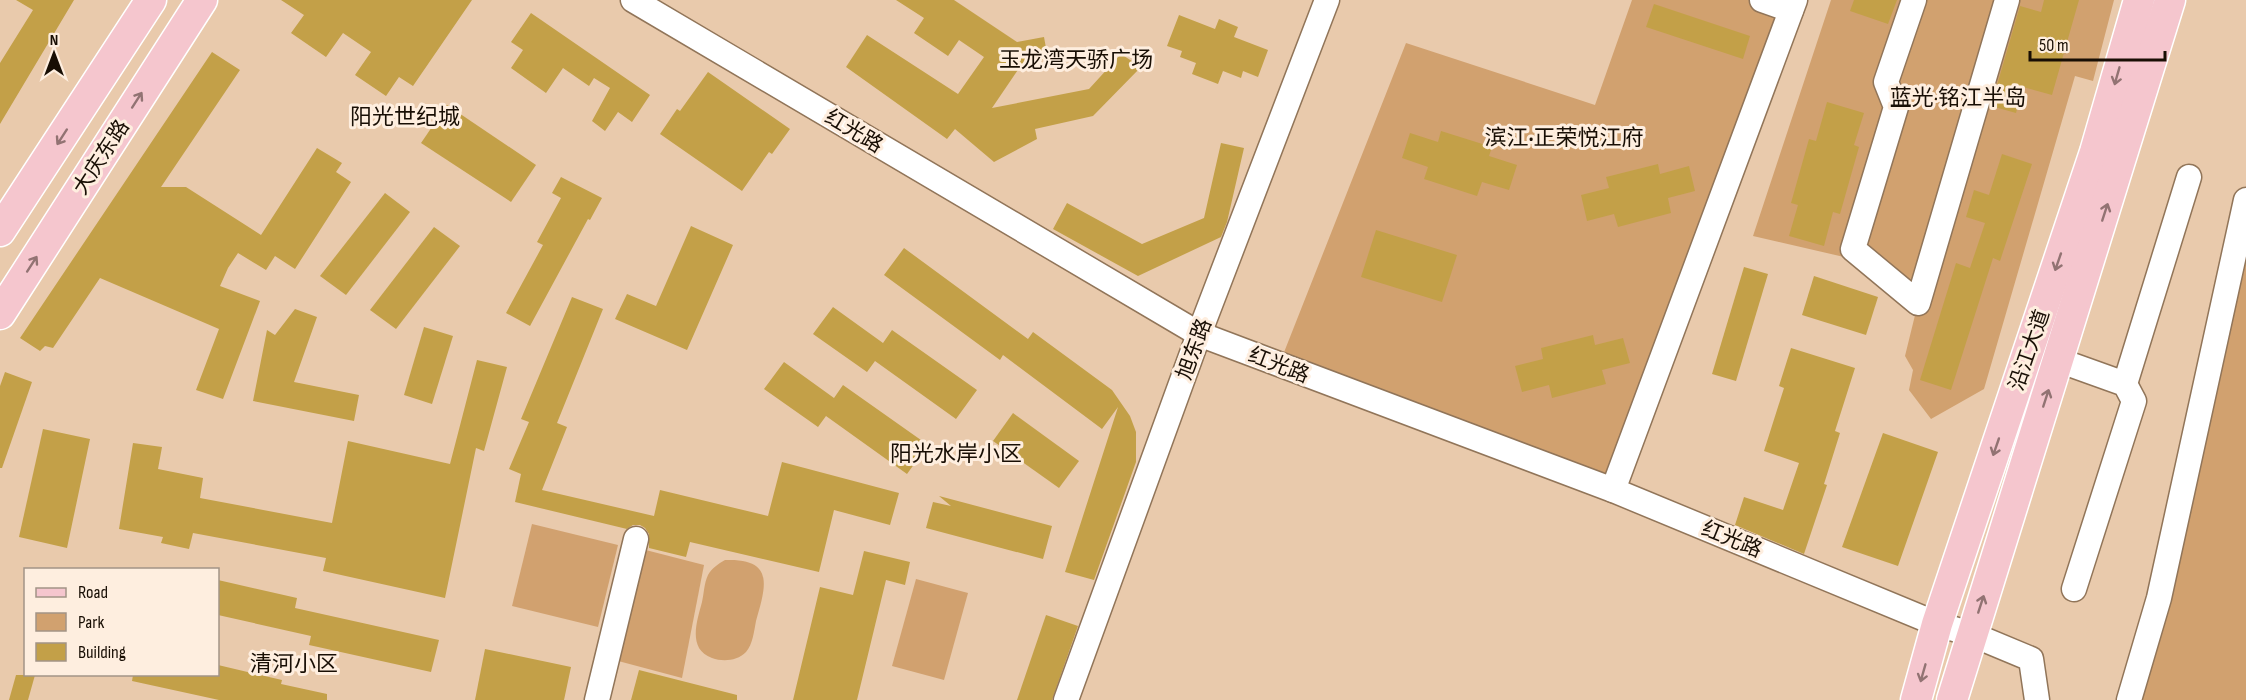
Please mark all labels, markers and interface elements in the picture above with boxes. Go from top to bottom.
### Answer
north arrow [24,24,84,84]
scale bar [2030,24,2165,62]
text: N [50,31,58,50]
text: 50 m [2039,35,2069,56]
district label: 玉龙湾天骄广场 [999,47,1153,74]
one-way arrow [2111,66,2122,85]
district label: 蓝光·铭江半岛 [1890,85,2026,112]
one-way arrow [131,92,144,109]
district label: 阳光世纪城 [350,104,460,131]
street label: 红光路 [820,104,887,158]
street label: 大庆东路 [68,115,135,199]
district label: 滨江•正荣悦江府 [1484,125,1644,152]
one-way arrow [55,128,67,145]
one-way arrow [2100,203,2111,222]
one-way arrow [2052,252,2063,271]
one-way arrow [26,256,38,273]
street label: 沿江大道 [2004,306,2055,394]
street label: 旭东路 [1172,315,1217,383]
street label: 红光路 [1245,343,1313,388]
one-way arrow [2041,389,2052,408]
one-way arrow [1990,437,2001,456]
district label: 阳光水岸小区 [890,441,1022,468]
street label: 红光路 [1698,516,1766,563]
legend [24,568,219,676]
text: Road [78,582,108,603]
one-way arrow [1976,595,1987,614]
text: Park [78,612,104,633]
text: Building [78,642,126,663]
district label: 清河小区 [250,651,338,678]
one-way arrow [1917,663,1929,682]

